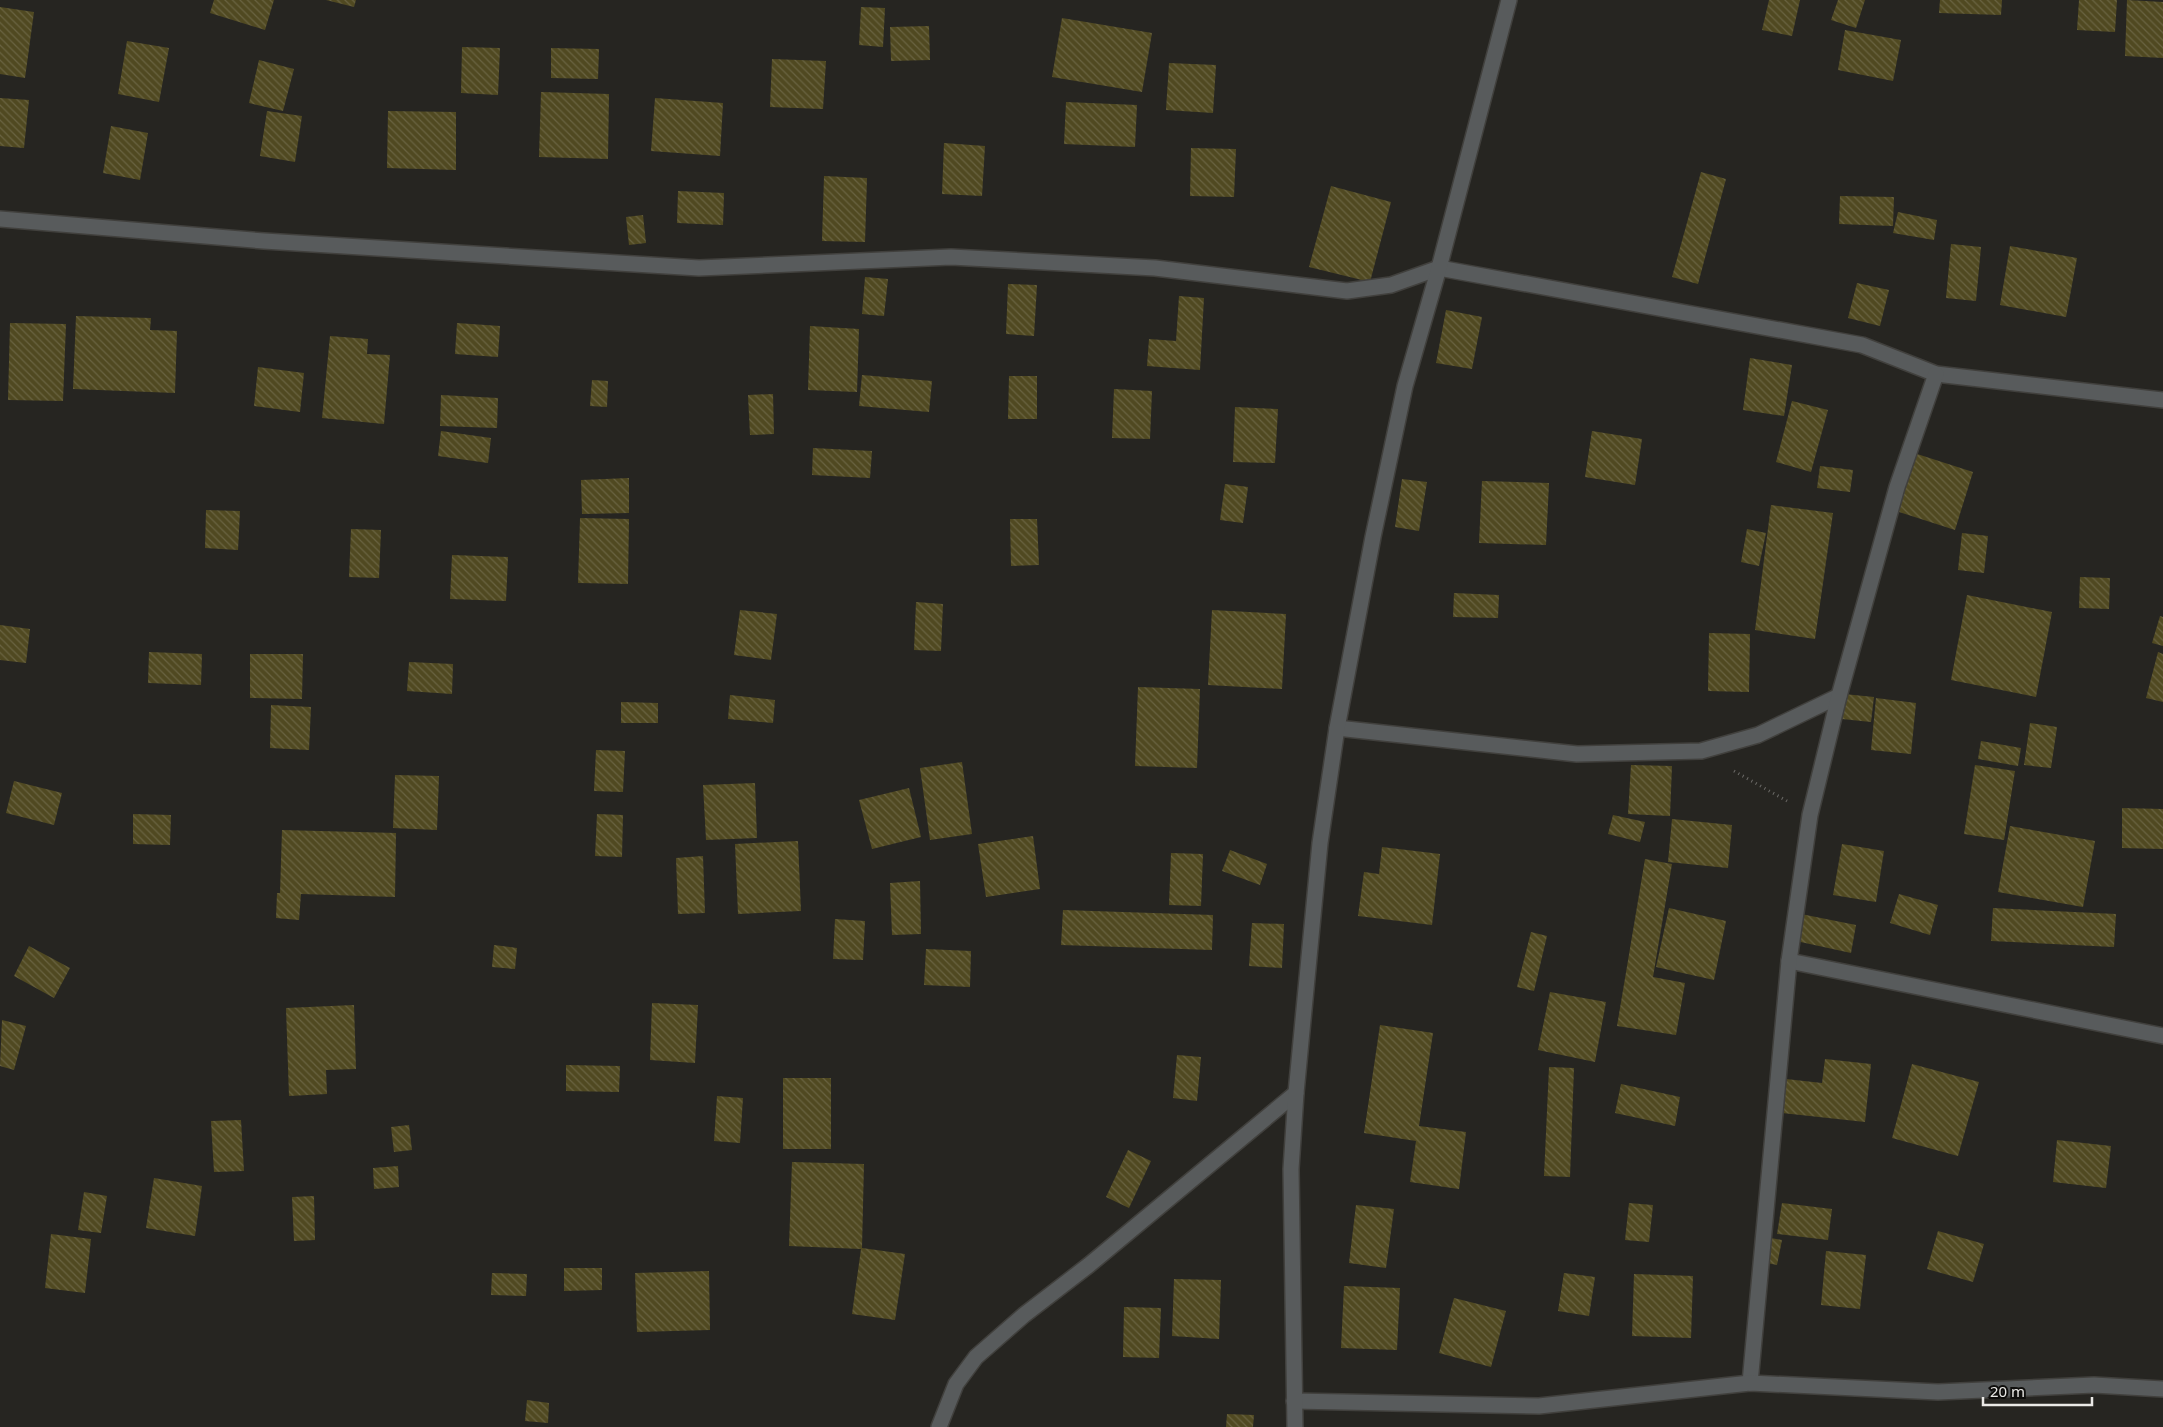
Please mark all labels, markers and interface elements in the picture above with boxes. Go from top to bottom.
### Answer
scale bar [1983,1374,2092,1406]
text: 20 m [1990,1381,2025,1401]

